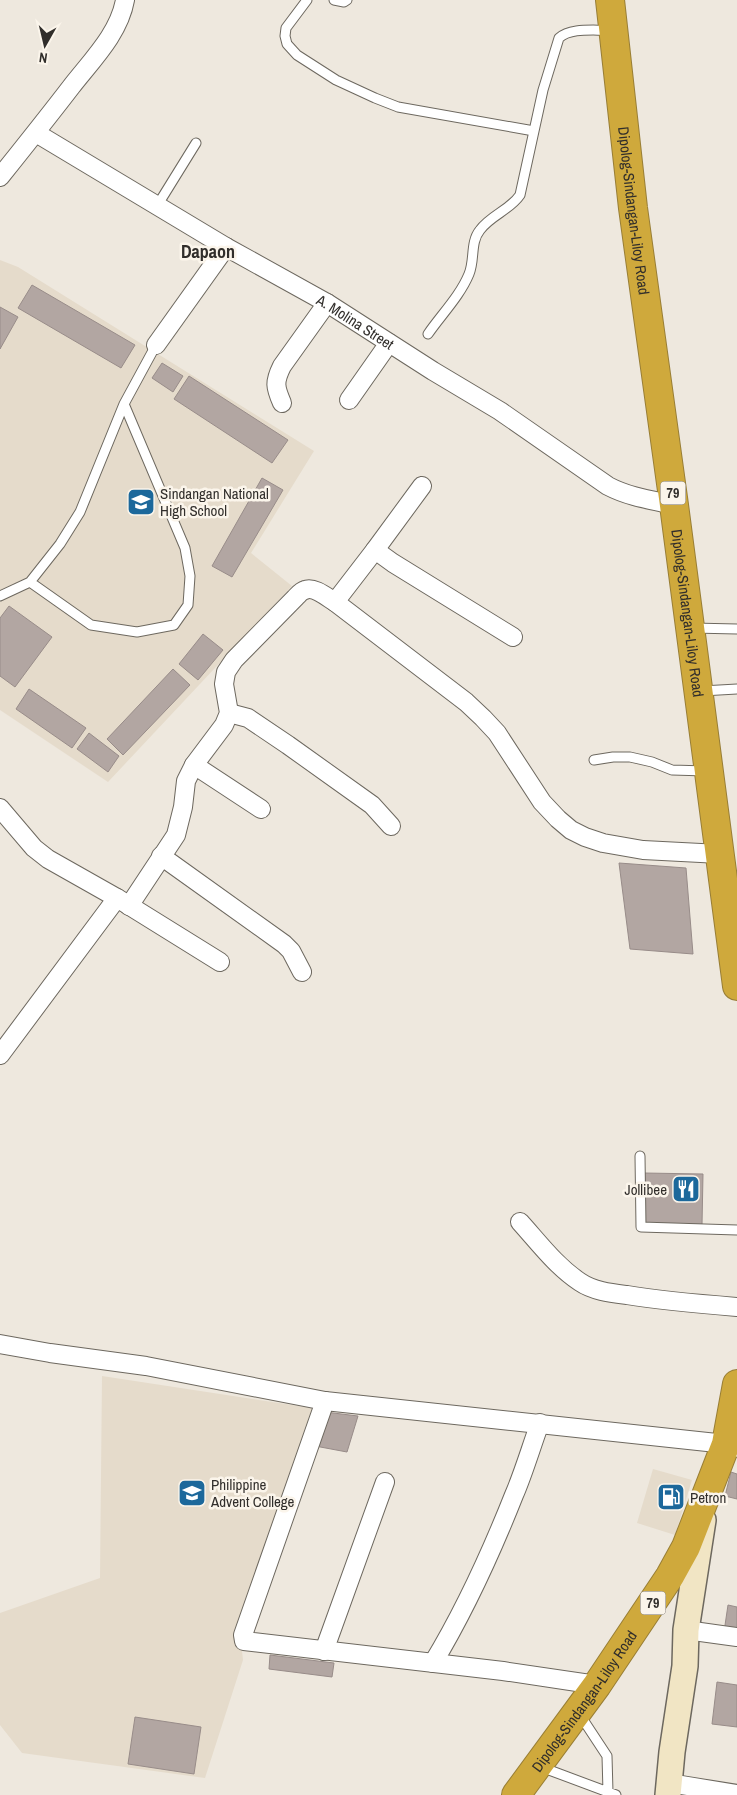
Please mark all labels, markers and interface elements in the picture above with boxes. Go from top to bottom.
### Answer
north arrow [20,20,70,70]
text: N [38,48,49,67]
street label: Dipolog-Sindangan-Liloy Road [614,126,655,296]
district label: Dapaon [181,239,235,264]
street label: A. Molina Street [312,288,399,354]
road number: 79 [660,482,686,504]
place label: Sindangan National High School [160,483,269,521]
school or university icon: Sindangan National High School [126,487,156,517]
street label: Dipolog-Sindangan-Liloy Road [667,528,710,698]
restaurant icon: Jollibee [671,1174,701,1204]
place label: Jollibee [625,1179,667,1200]
place label: Philippine Advent College [210,1474,295,1512]
school or university icon: Philippine Advent College [177,1478,207,1508]
fuel station icon: Petron [656,1482,686,1512]
place label: Petron [690,1487,726,1508]
road number: 79 [640,1592,666,1615]
street label: Dipolog-Sindangan-Liloy Road [526,1626,641,1776]

